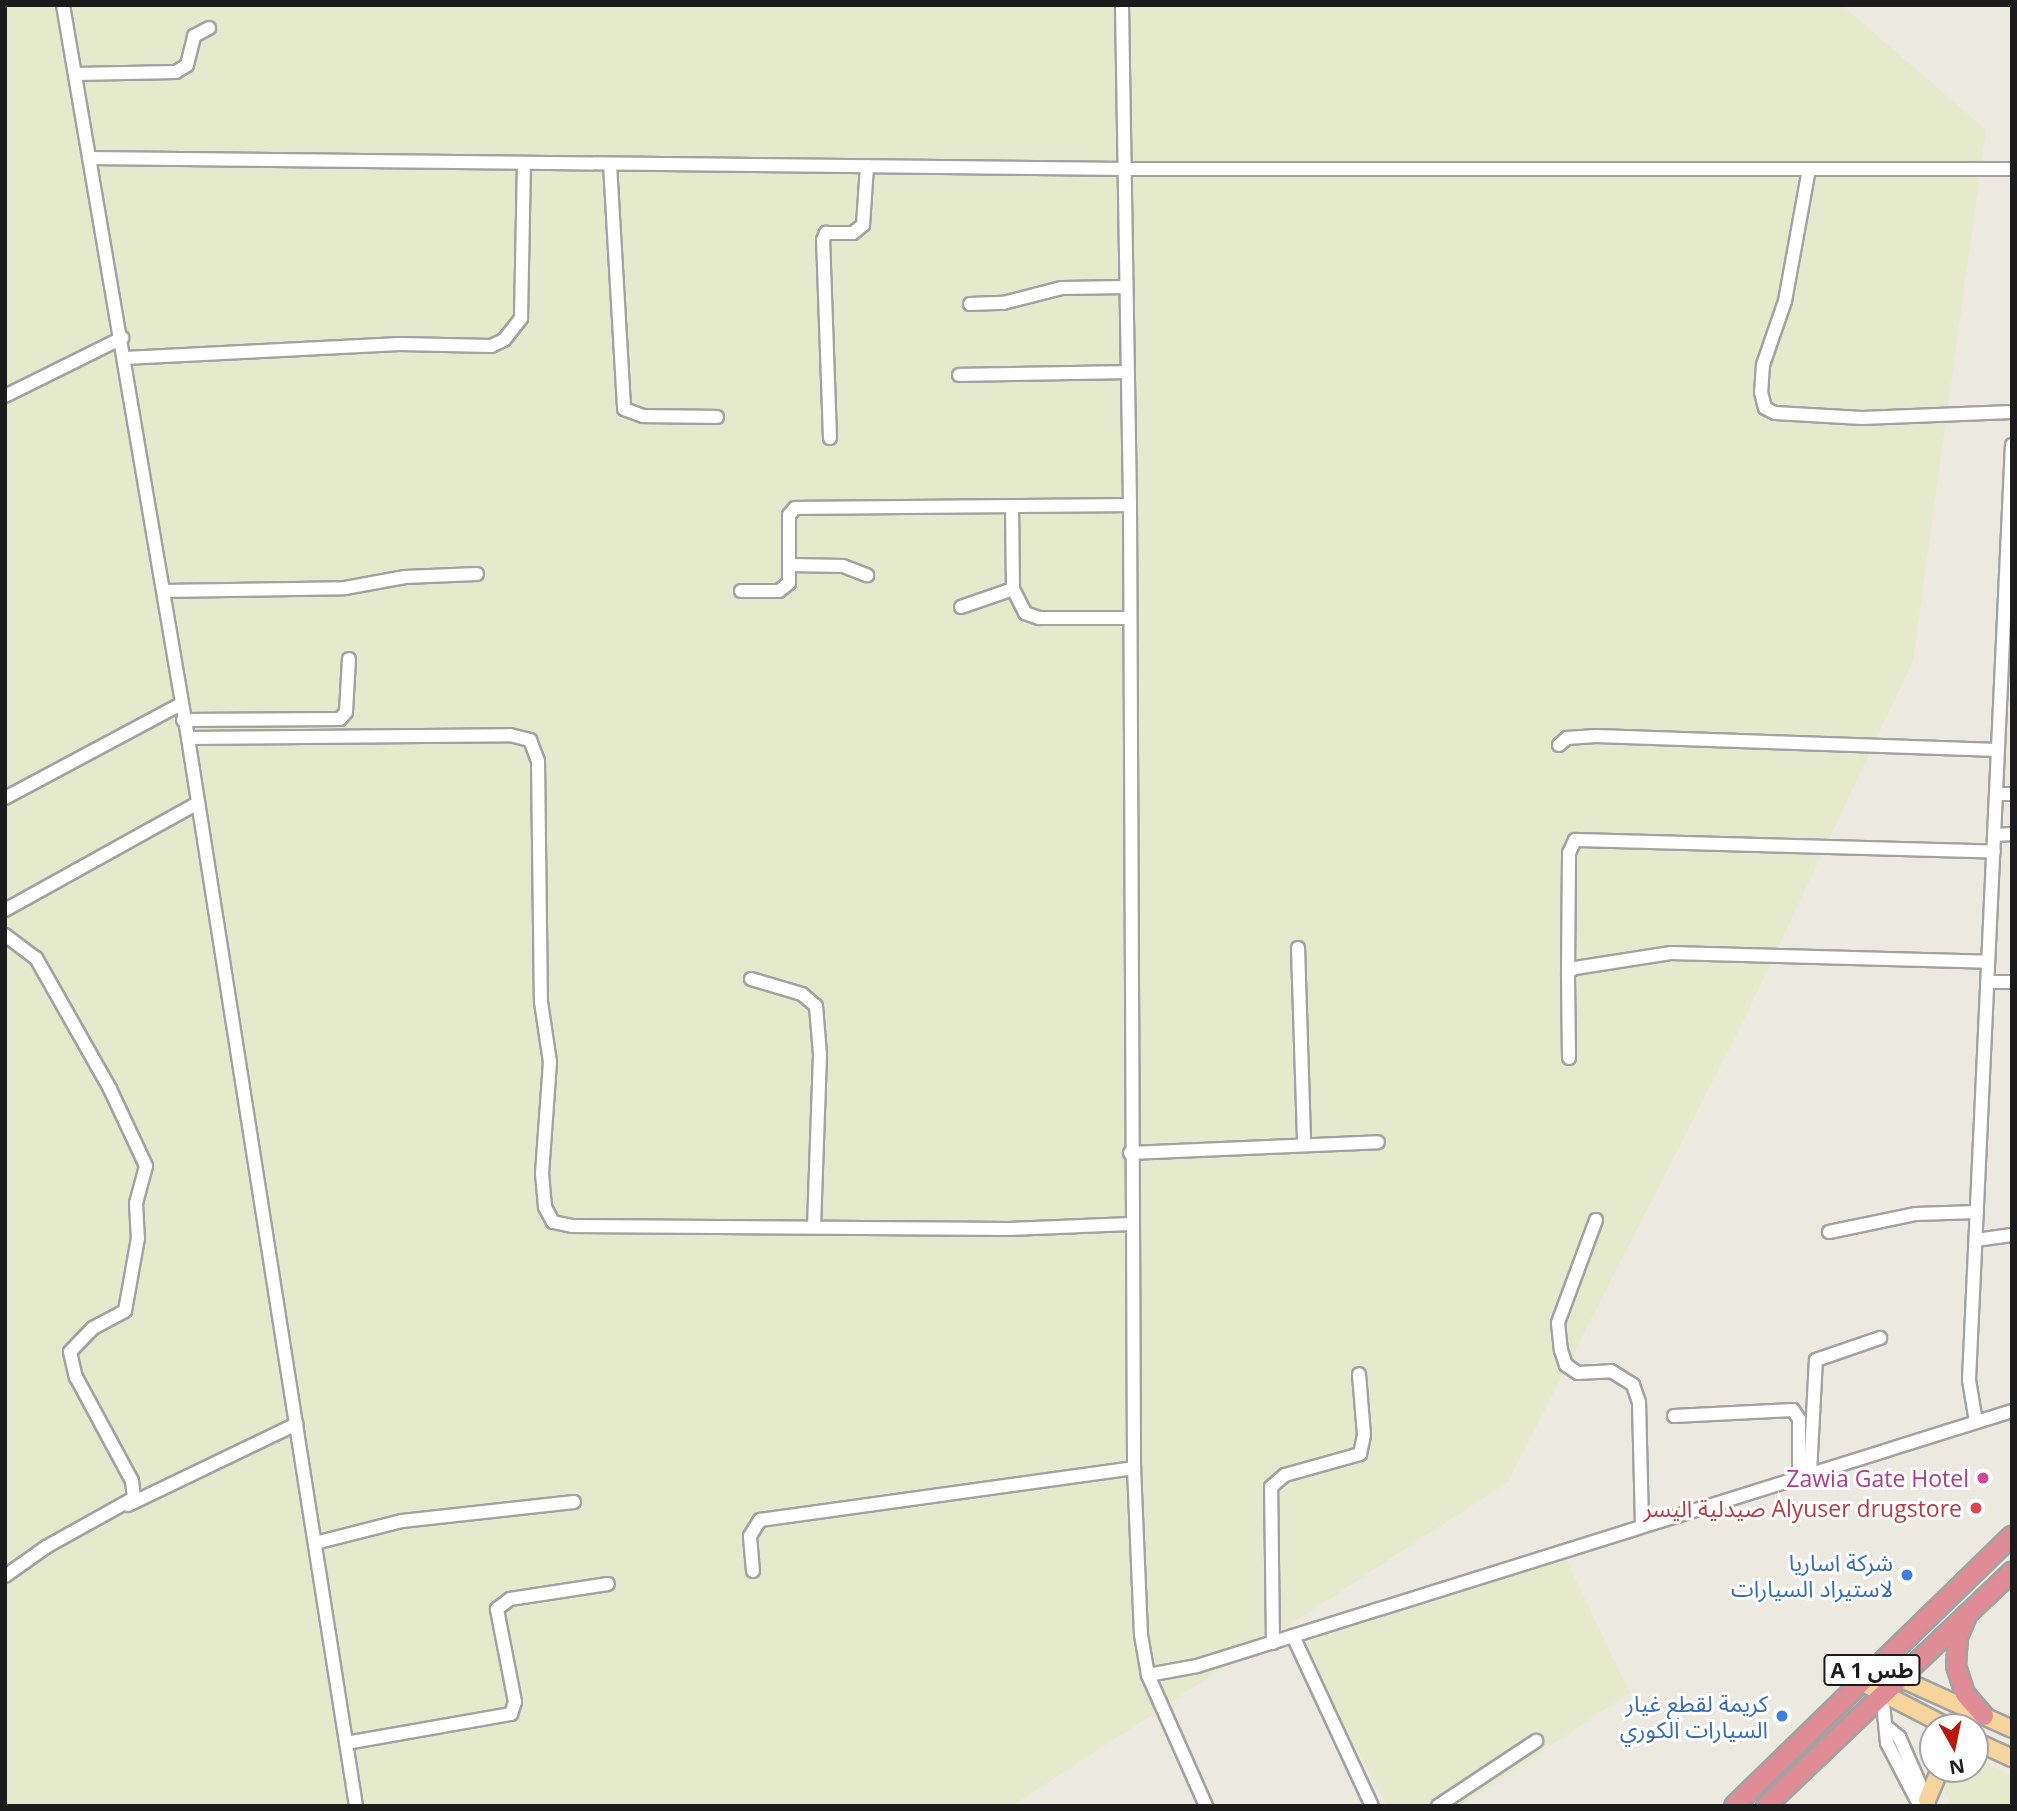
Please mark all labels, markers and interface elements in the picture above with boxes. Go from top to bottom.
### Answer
place label: Zawia Gate Hotel [1786,1464,1969,1492]
marker: Zawia Gate Hotel [1975,1470,1991,1486]
place label: صيدلية اليسر Alyuser drugstore [1643,1494,1962,1522]
marker: صيدلية اليسر Alyuser drugstore [1968,1500,1984,1516]
place label: شركة اساريا لاستيراد السيارات [1731,1548,1893,1602]
marker: شركة اساريا لاستيراد السيارات [1899,1567,1915,1583]
road number: A 1 طس [1823,1652,1921,1688]
place label: كريمة لقطع غيار السيارات الكوري [1620,1689,1768,1743]
marker: كريمة لقطع غيار السيارات الكوري [1774,1708,1790,1724]
north arrow [1919,1713,1989,1783]
text: N [1947,1753,1967,1781]

